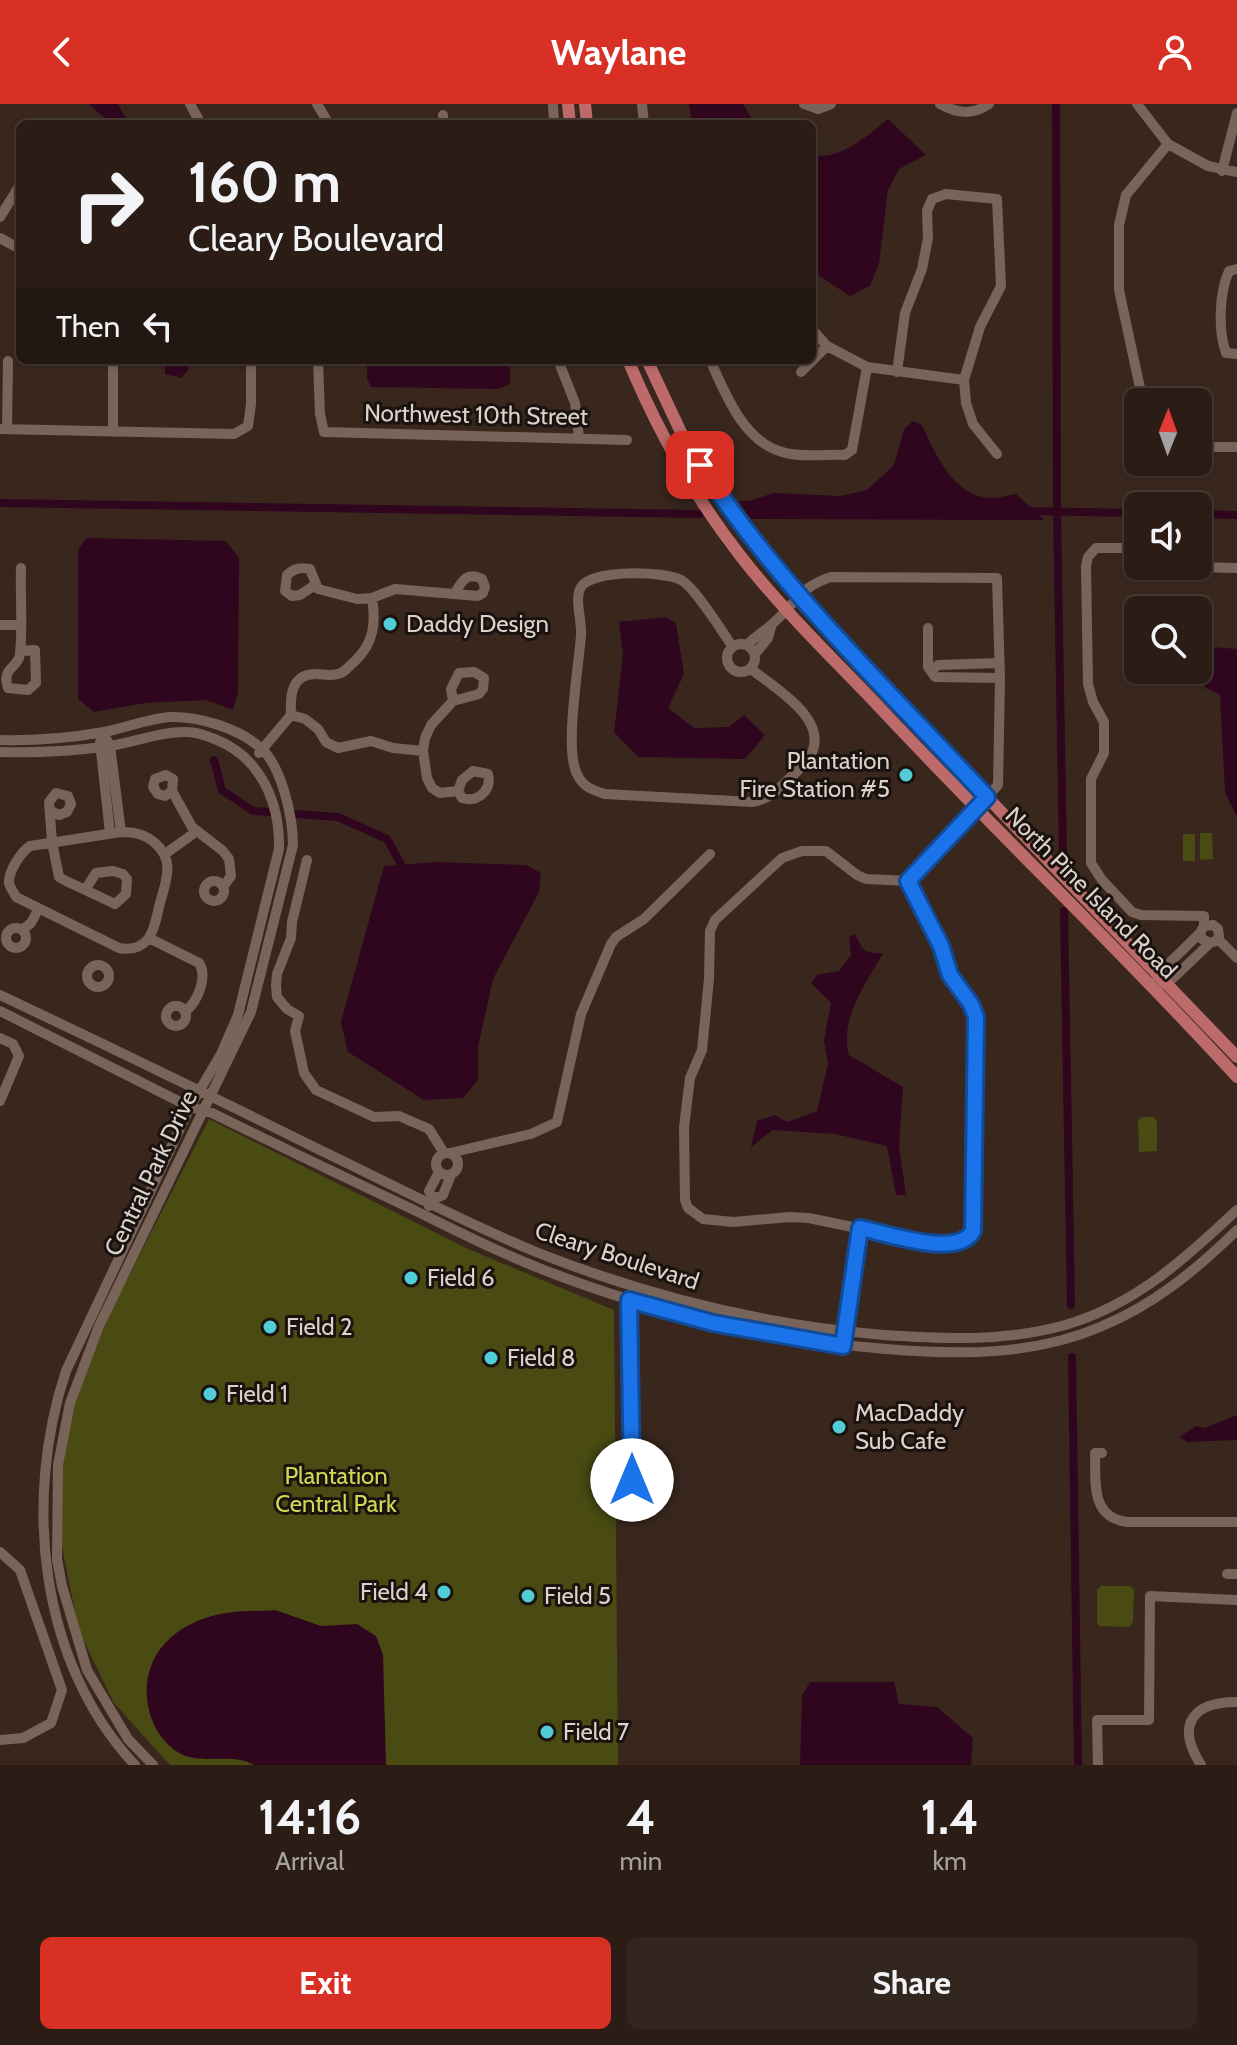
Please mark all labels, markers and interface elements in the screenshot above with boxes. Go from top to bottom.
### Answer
icon: back [40,30,84,74]
text: Waylane [551,30,686,74]
icon: person [1153,30,1197,74]
text: 160 m [188,148,341,216]
icon: right [56,152,160,256]
text: Cleary Boulevard [188,216,444,260]
icon: left [136,304,180,348]
text: Then [56,308,120,345]
north arrow [1124,388,1212,476]
map controls [1124,388,1212,684]
street label: Northwest 10th Street [364,398,588,431]
pin [666,431,734,499]
icon: arrive [678,443,722,487]
button: sound [1124,492,1212,580]
button: search [1124,596,1212,684]
place label: Daddy Design [406,609,549,638]
marker: Daddy Design [381,615,399,633]
place label: Plantation Fire Station #5 [739,746,890,803]
marker: Plantation Fire Station #5 [897,766,915,784]
street label: North Pine Island Road [999,801,1183,985]
street label: Central Park Drive [98,1085,203,1260]
street label: Cleary Boulevard [531,1215,703,1296]
place label: Field 6 [427,1263,495,1292]
marker: Field 6 [402,1269,420,1287]
place label: Field 2 [286,1312,353,1341]
marker: Field 2 [261,1318,279,1336]
place label: Field 8 [507,1343,576,1372]
marker: Field 8 [482,1349,500,1367]
place label: Field 1 [226,1379,288,1408]
marker: Field 1 [201,1385,219,1403]
place label: MacDaddy Sub Cafe [855,1398,964,1455]
marker: MacDaddy Sub Cafe [830,1418,848,1436]
position arrow [590,1438,674,1522]
park label: Plantation Central Park [275,1461,397,1518]
place label: Field 4 [360,1577,428,1606]
place label: Field 5 [544,1581,611,1610]
marker: Field 4 [435,1583,453,1601]
marker: Field 5 [519,1587,537,1605]
place label: Field 7 [563,1717,629,1746]
marker: Field 7 [538,1723,556,1741]
text: 14:16 [258,1788,361,1846]
text: 4 [626,1788,656,1846]
text: 1.4 [921,1788,979,1846]
text: Arrival [275,1845,344,1877]
text: min [619,1845,662,1877]
text: km [932,1845,967,1877]
button: Exit [40,1937,611,2029]
button: Share [627,1937,1197,2029]

